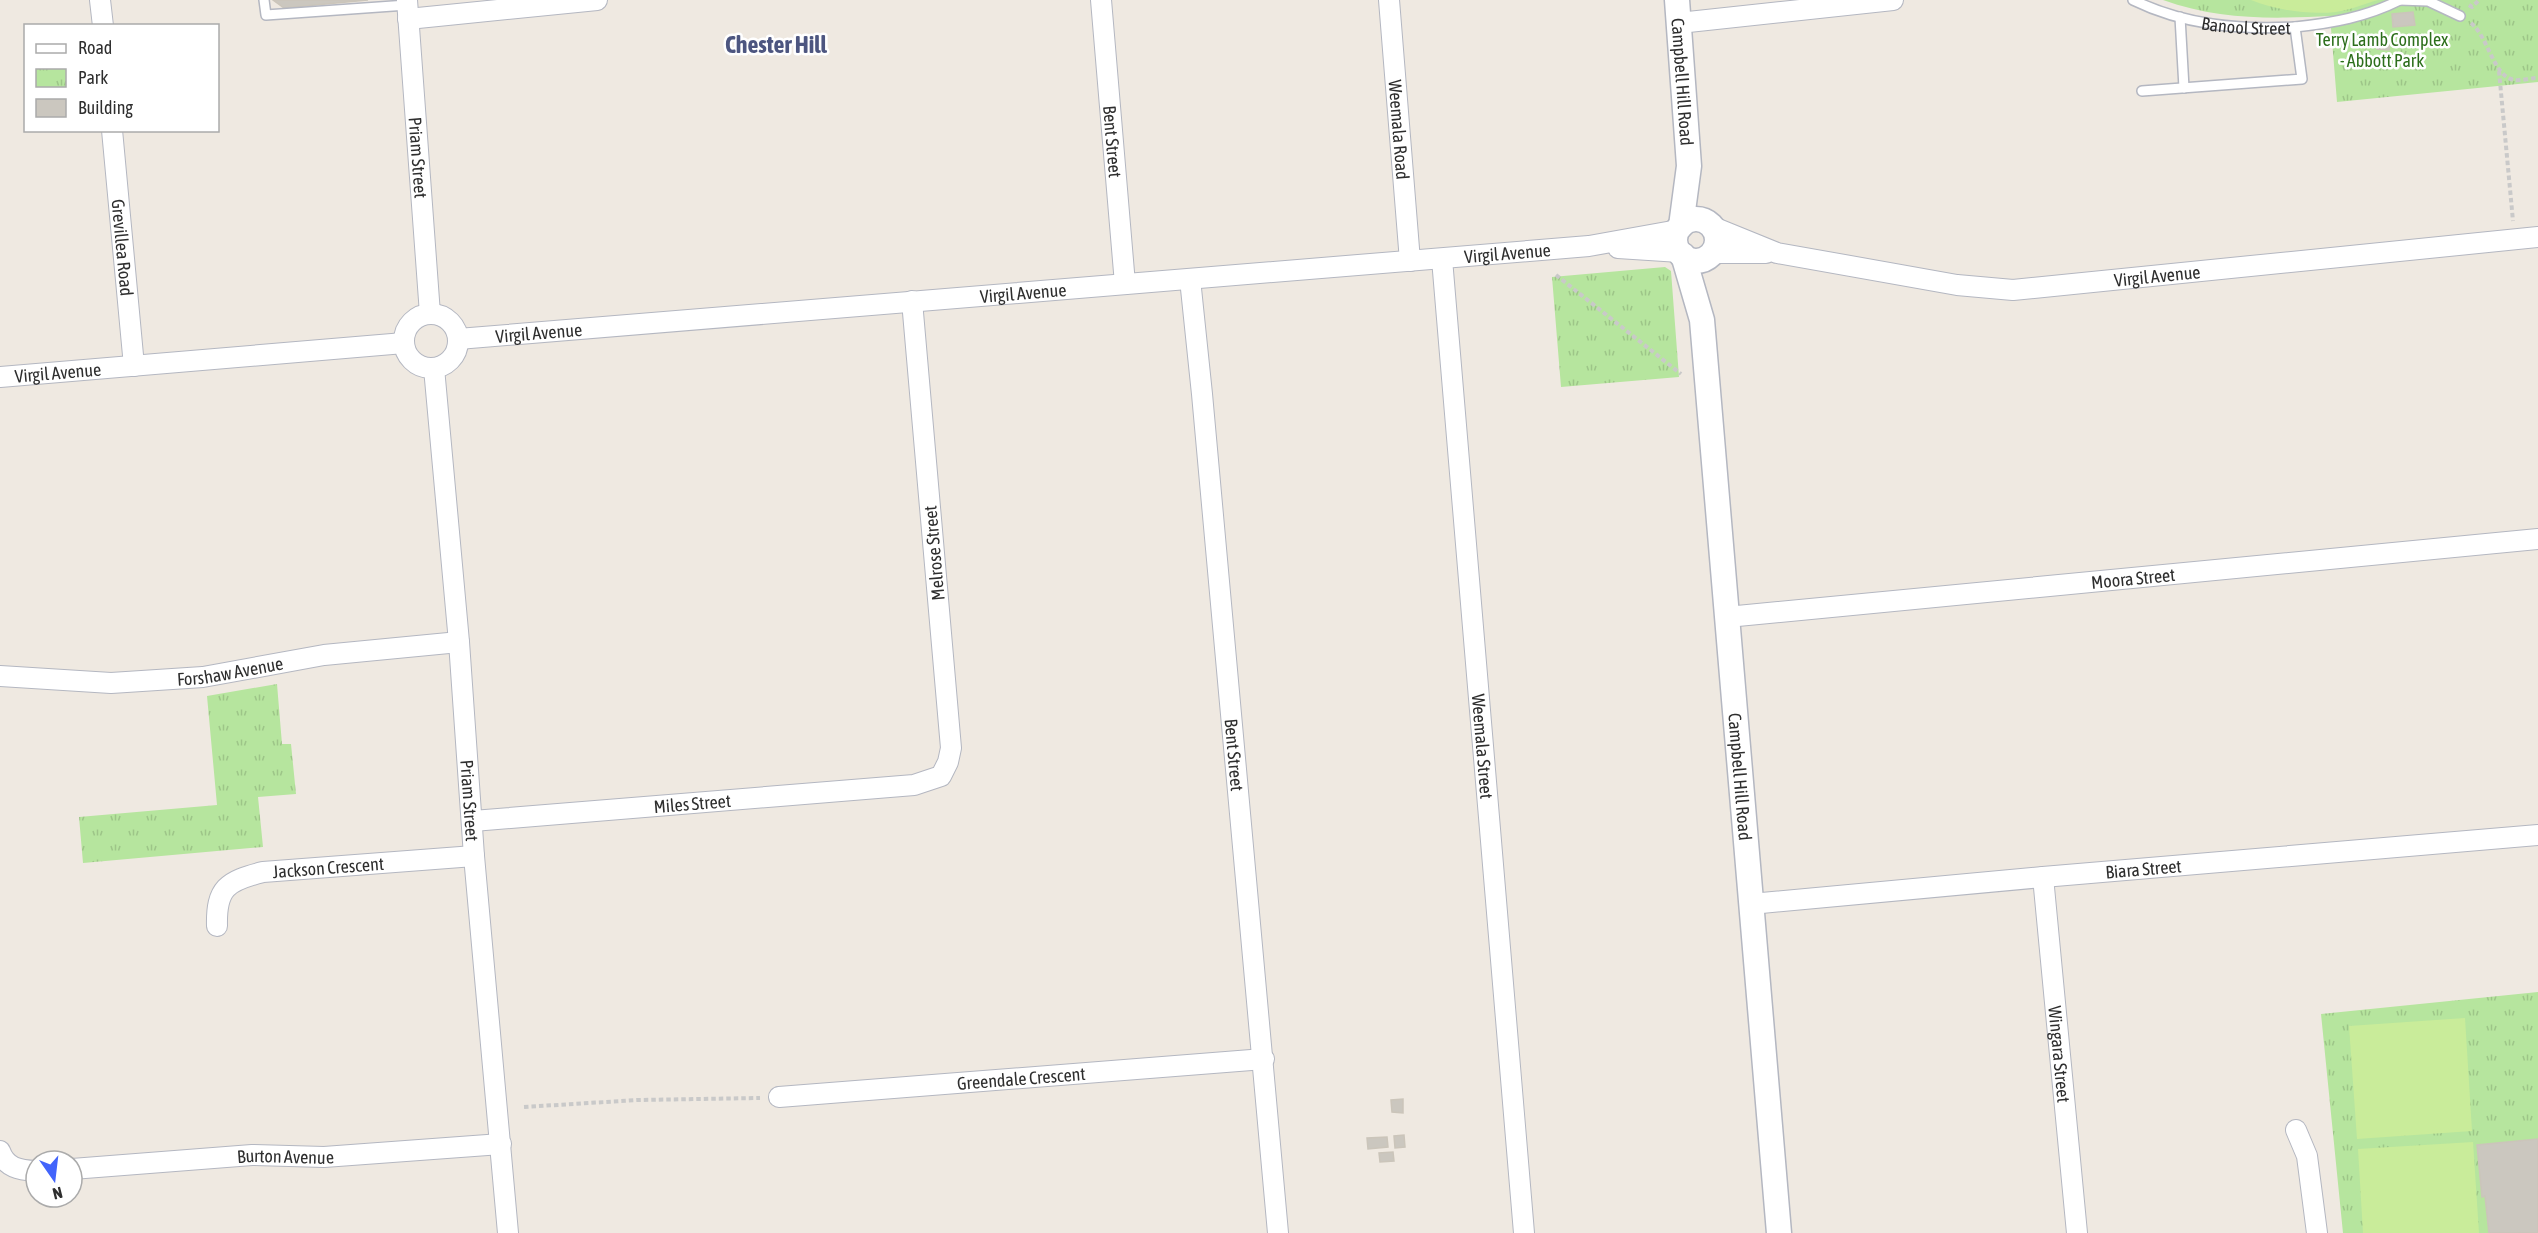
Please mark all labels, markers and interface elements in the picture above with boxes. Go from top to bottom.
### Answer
street label: Banool Street [2200,12,2291,38]
street label: Campbell Hill Road [1668,17,1698,146]
legend [24,24,219,132]
park label: Terry Lamb Complex - Abbott Park [2316,29,2448,71]
district label: Chester Hill [725,31,828,58]
text: Road [78,37,112,58]
text: Park [78,67,108,88]
street label: Weemala Road [1385,79,1414,180]
text: Building [78,97,133,118]
street label: Bent Street [1099,104,1126,179]
street label: Priam Street [405,116,432,199]
street label: Grevillea Road [108,198,138,297]
street label: Virgil Avenue [1463,239,1552,267]
street label: Virgil Avenue [2113,261,2201,290]
street label: Virgil Avenue [979,279,1067,307]
street label: Virgil Avenue [495,318,583,346]
street label: Virgil Avenue [14,358,102,386]
street label: Melrose Street [919,505,949,601]
street label: Moora Street [2090,563,2176,592]
street label: Forshaw Avenue [176,652,285,689]
street label: Weemala Street [1468,693,1498,800]
street label: Campbell Hill Road [1725,712,1756,841]
street label: Bent Street [1221,718,1248,792]
street label: Priam Street [457,759,483,842]
street label: Miles Street [653,789,732,817]
street label: Jackson Crescent [272,852,385,882]
street label: Biara Street [2104,855,2182,882]
street label: Wingara Street [2045,1005,2075,1103]
street label: Greendale Crescent [956,1063,1086,1094]
street label: Burton Avenue [236,1144,335,1168]
north arrow [24,1149,84,1209]
text: N [51,1184,64,1203]

